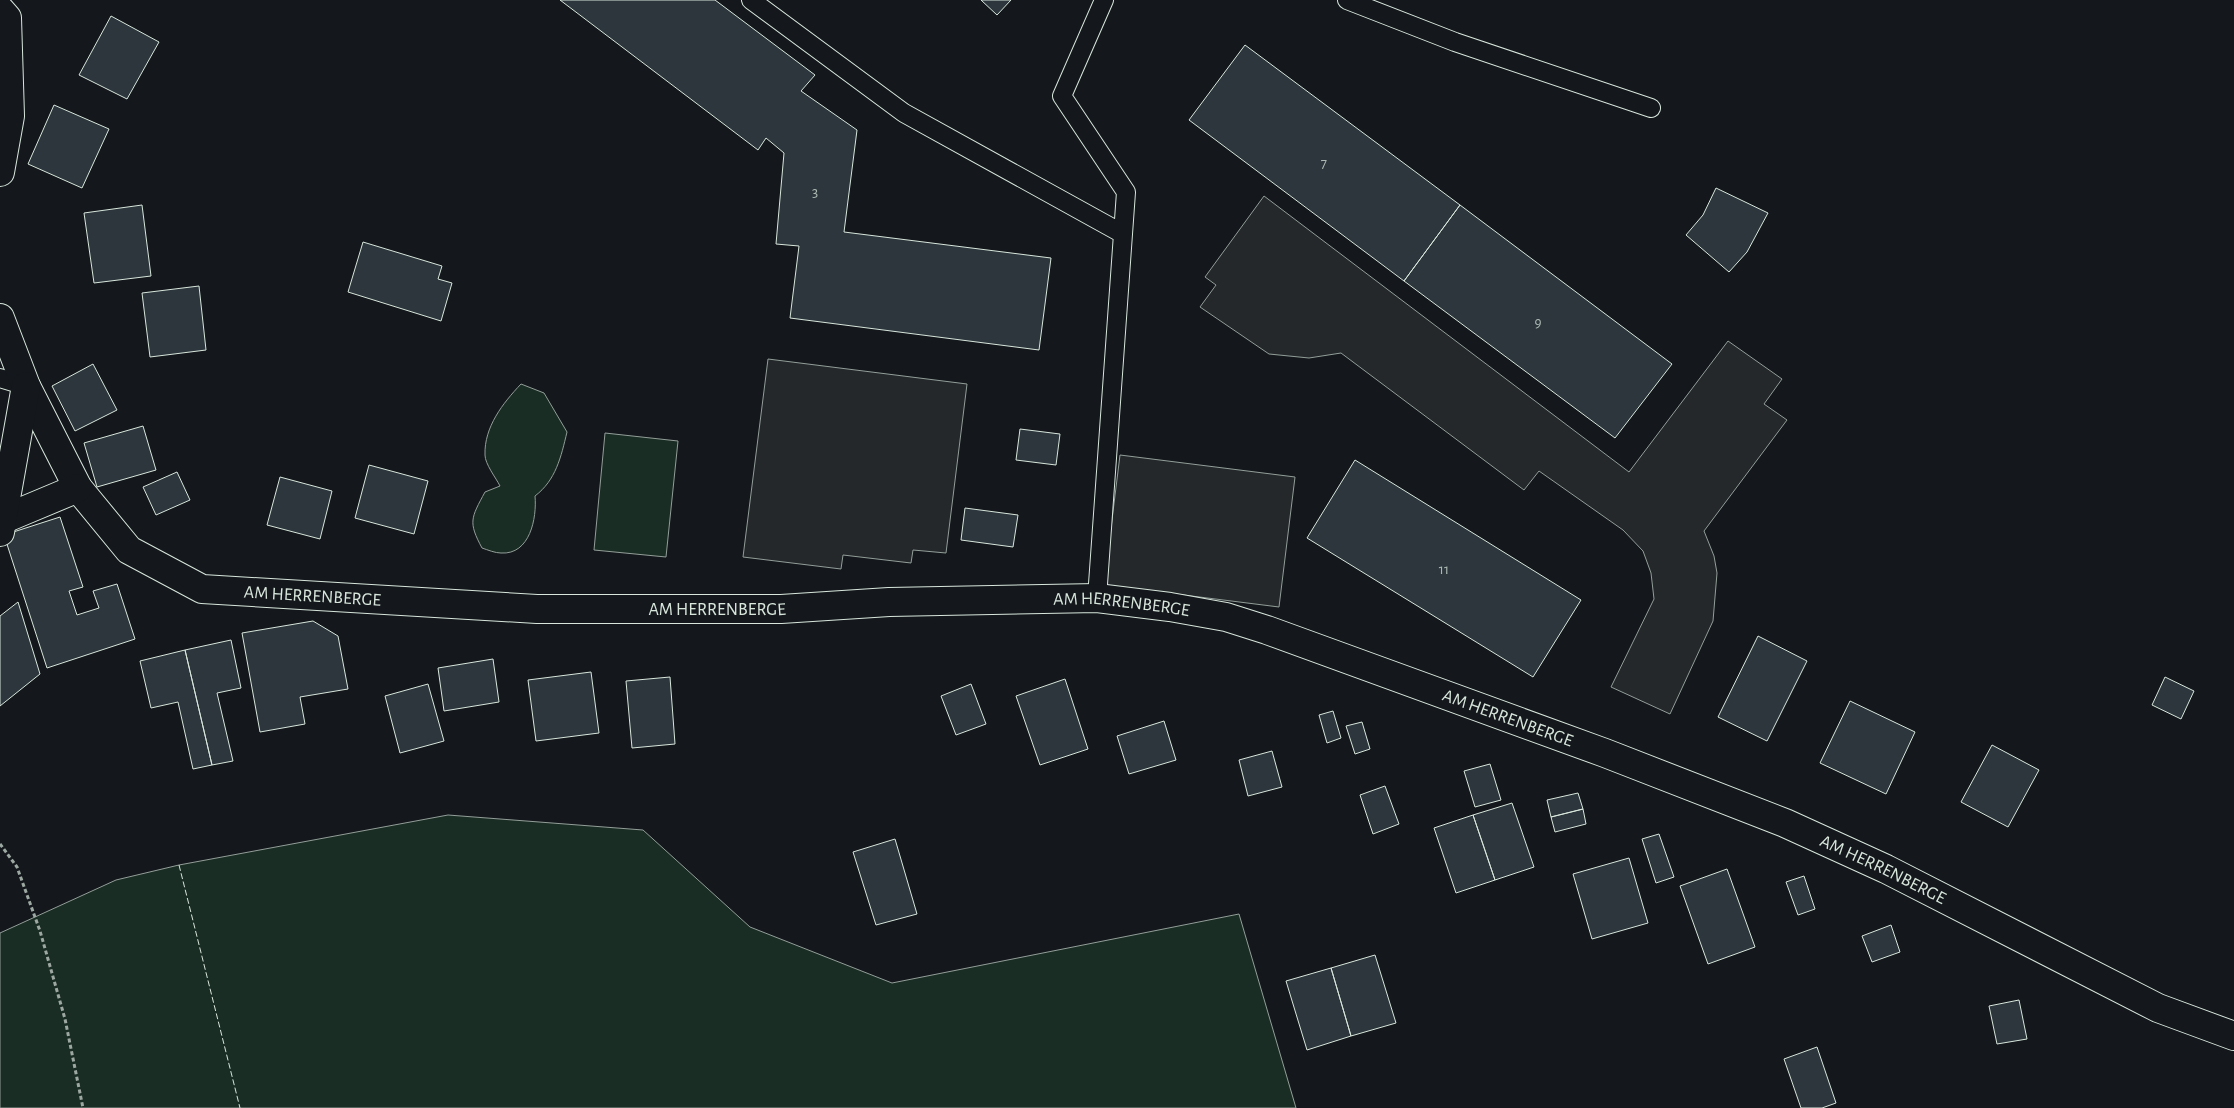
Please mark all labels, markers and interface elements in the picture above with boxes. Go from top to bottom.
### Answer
house number: 7 [1321,156,1327,171]
house number: 3 [812,185,818,200]
house number: 9 [1534,315,1542,330]
house number: 11 [1439,562,1449,577]
street label: AM HERRENBERGE [243,584,382,610]
street label: AM HERRENBERGE [1053,590,1191,620]
street label: AM HERRENBERGE [648,601,787,619]
street label: AM HERRENBERGE [1440,687,1575,751]
street label: AM HERRENBERGE [1817,832,1949,908]

